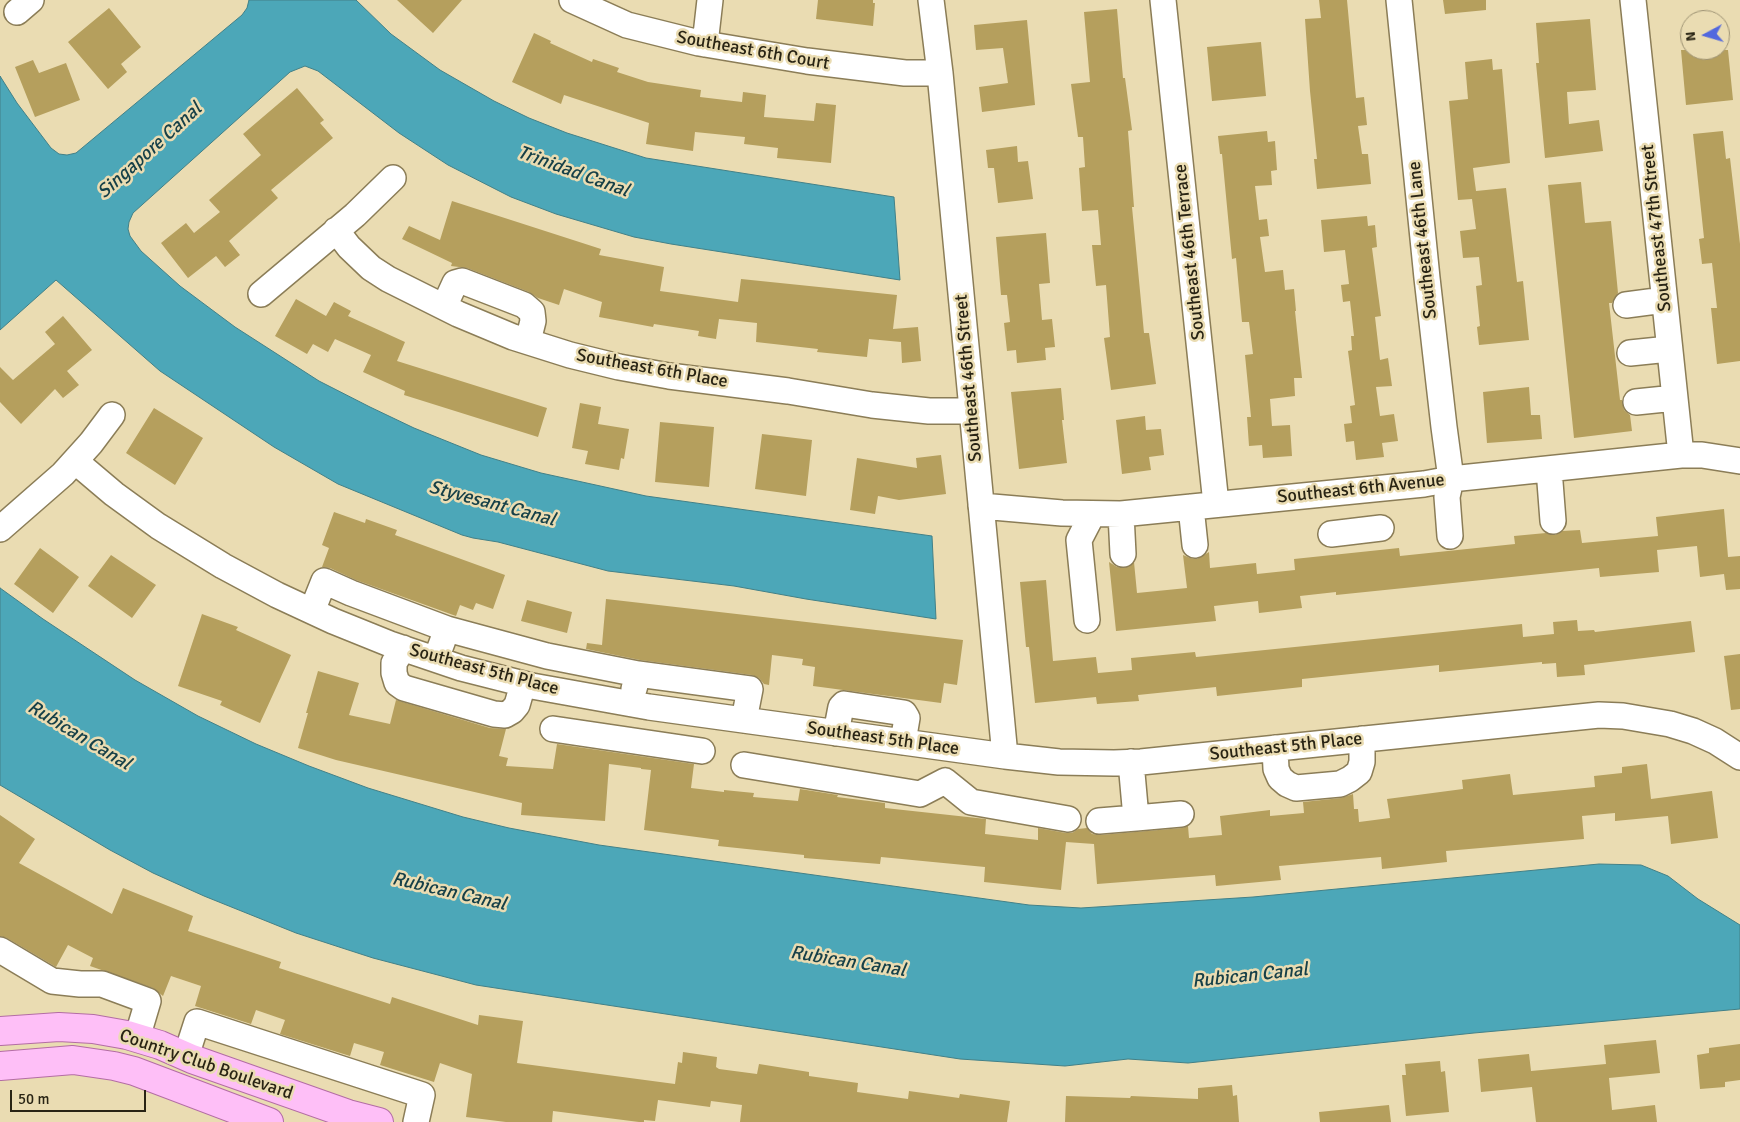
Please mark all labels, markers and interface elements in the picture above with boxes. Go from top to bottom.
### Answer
north arrow [1680,10,1730,60]
street label: Southeast 6th Court [675,27,831,75]
text: N [1682,31,1700,42]
water label: Singapore Canal [93,98,207,204]
water label: Trinidad Canal [514,141,632,203]
street label: Southeast 47th Street [1637,143,1677,313]
street label: Southeast 46th Lane [1404,160,1442,320]
street label: Southeast 46th Terrace [1170,163,1210,341]
street label: Southeast 46th Street [951,293,987,463]
street label: Southeast 6th Place [575,345,729,393]
street label: Southeast 6th Avenue [1276,469,1446,509]
water label: Styvesant Canal [426,476,558,532]
street label: Southeast 5th Place [407,640,561,700]
water label: Rubican Canal [23,696,135,776]
street label: Southeast 5th Place [806,718,960,760]
street label: Southeast 5th Place [1209,728,1363,766]
water label: Rubican Canal [390,868,508,916]
water label: Rubican Canal [789,942,907,982]
water label: Rubican Canal [1191,959,1309,993]
street label: Country Club Boulevard [116,1025,296,1105]
scale bar [12,1080,149,1112]
text: 50 m [18,1090,49,1108]

